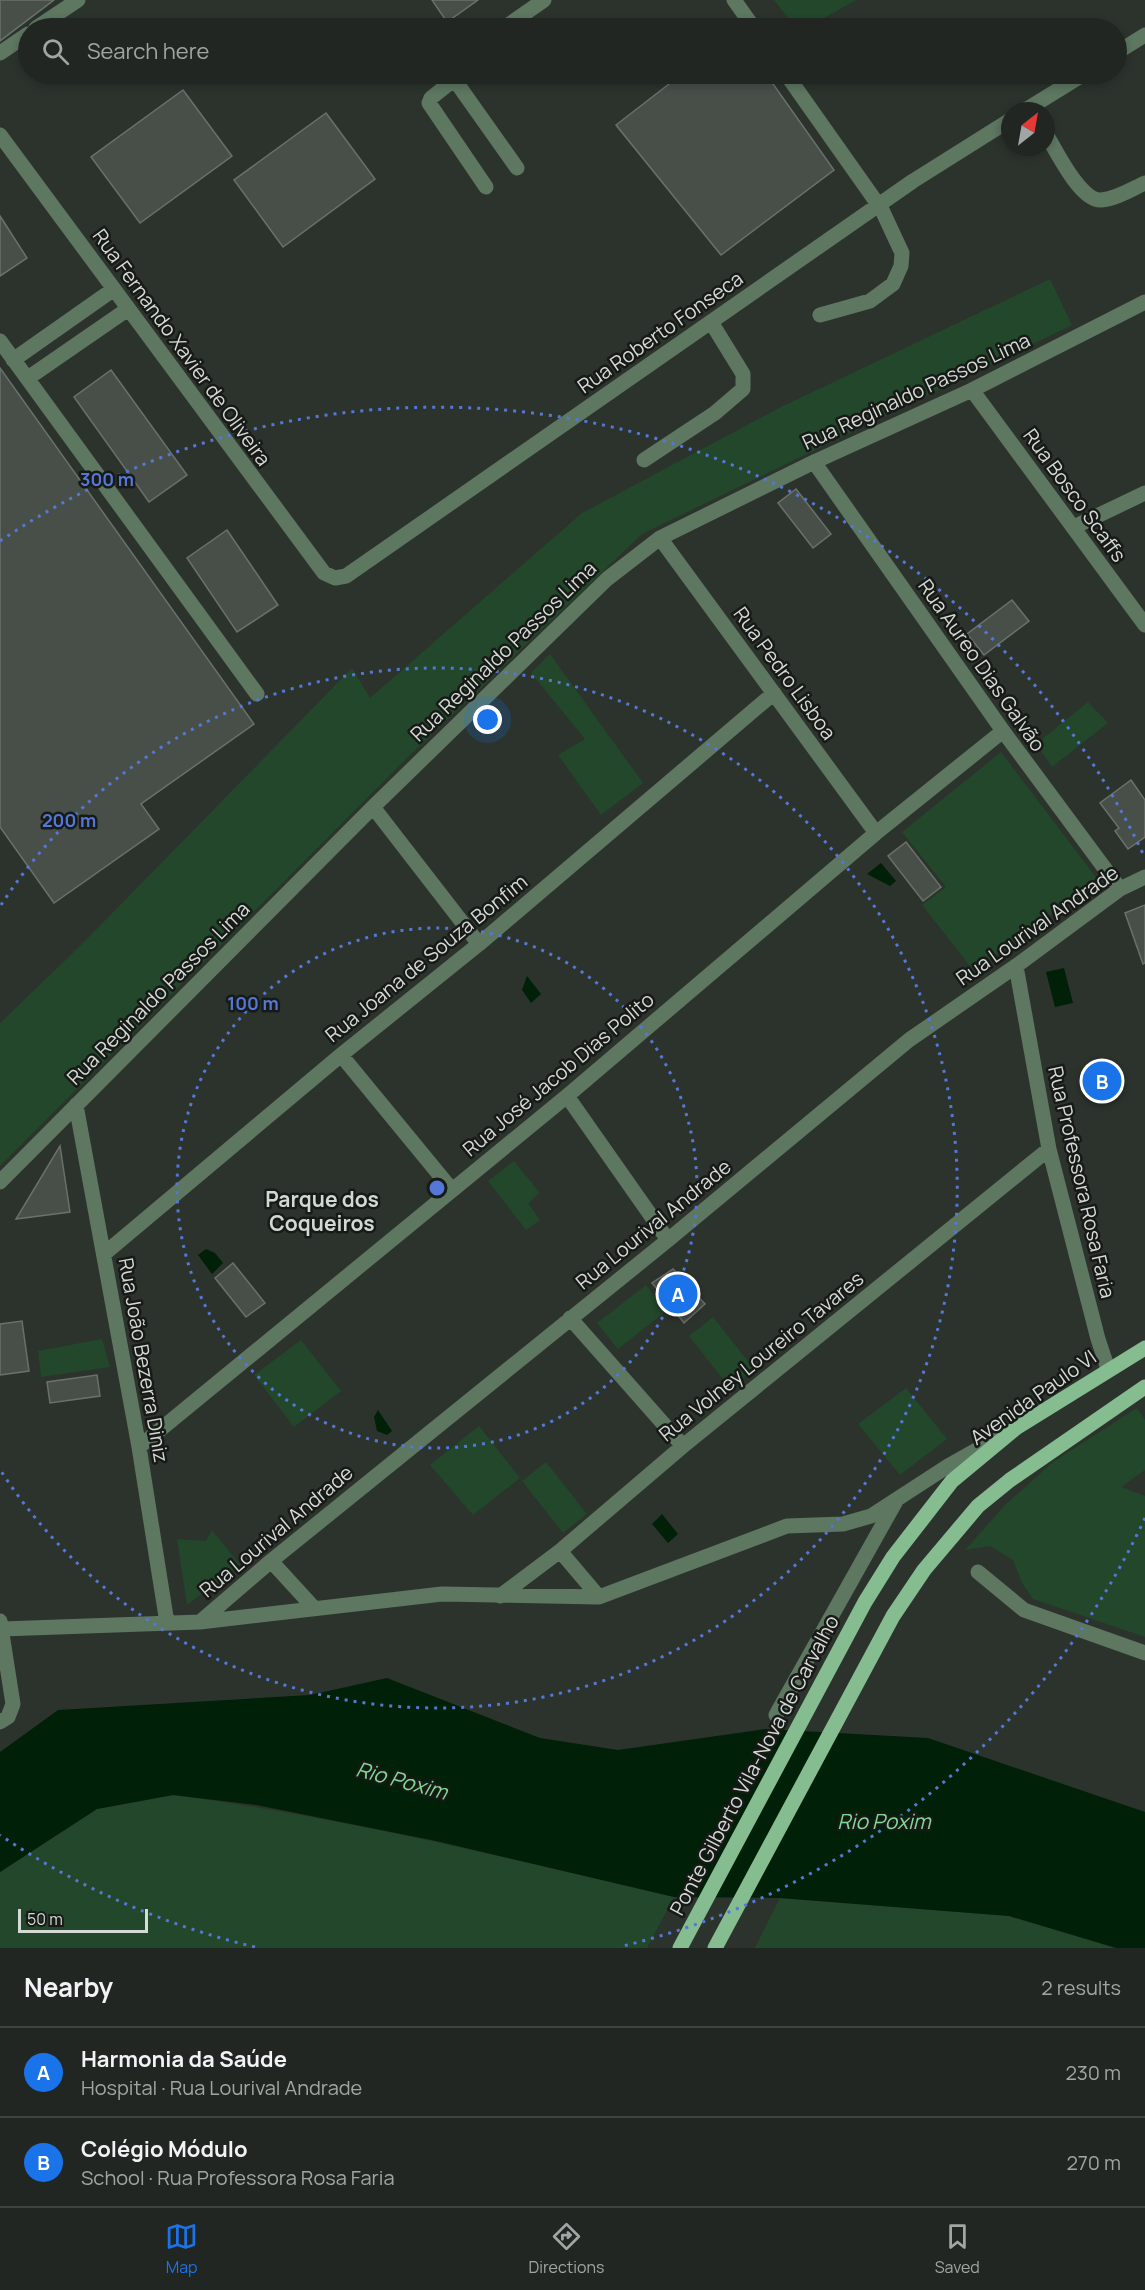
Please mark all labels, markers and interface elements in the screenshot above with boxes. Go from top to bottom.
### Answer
search box [18,18,1127,84]
icon: search [39,35,72,68]
text: Search here [87,36,209,66]
north arrow [1001,102,1055,156]
street label: Rua Fernando Xavier de Oliveira [87,223,277,471]
street label: Rua Roberto Fonseca [572,265,748,399]
street label: Rua Reginaldo Passos Lima [798,326,1034,456]
street label: Rua Bosco Scaffs [1017,423,1133,567]
text: 300 m [80,467,134,491]
street label: Rua Reginaldo Passos Lima [404,555,602,747]
street label: Rua Aureo Dias Galvão [912,573,1052,757]
street label: Rua Pedro Lisboa [728,601,842,745]
your location [473,705,502,734]
text: 200 m [42,808,96,832]
street label: Rua Lourival Andrade [950,859,1124,991]
street label: Rua Joana de Souza Bonfim [319,868,533,1048]
street label: Rua Reginaldo Passos Lima [61,896,255,1090]
street label: Rua José Jacob Dias Polito [457,986,659,1162]
text: 100 m [227,991,279,1015]
pin: B [1082,1058,1122,1104]
street label: Rua Professora Rosa Faria [1042,1063,1122,1301]
street label: Rua Lourival Andrade [571,1154,735,1294]
centre of rings [427,1178,447,1198]
district label: Parque dos Coqueiros [265,1185,379,1237]
street label: Rua João Bezerra Diniz [113,1256,175,1464]
street label: Rua Volney Loureiro Tavares [653,1265,869,1447]
pin: A [658,1272,698,1316]
street label: Avenida Paulo VI [964,1343,1102,1451]
street label: Rua Lourival Andrade [194,1459,358,1603]
street label: Ponte Gilberto Vila-Nova de Carvalho [663,1610,845,1920]
water label: Rio Poxim [353,1754,452,1806]
water label: Rio Poxim [837,1807,932,1835]
scale bar [18,1906,148,1934]
text: 50 m [27,1908,63,1930]
text: Nearby [24,1969,113,2005]
text: 2 results [1041,1974,1121,2001]
text: Harmonia da Saúde [81,2044,287,2074]
text: A [37,2059,50,2086]
text: 230 m [1065,2059,1121,2086]
text: Hospital · Rua Lourival Andrade [81,2074,362,2101]
text: Colégio Módulo [81,2134,247,2164]
text: B [37,2149,50,2176]
text: 270 m [1066,2149,1121,2176]
text: School · Rua Professora Rosa Faria [81,2164,395,2191]
tab: Map [165,2220,198,2278]
tab: Directions [529,2220,604,2278]
tab: Saved [935,2220,980,2278]

